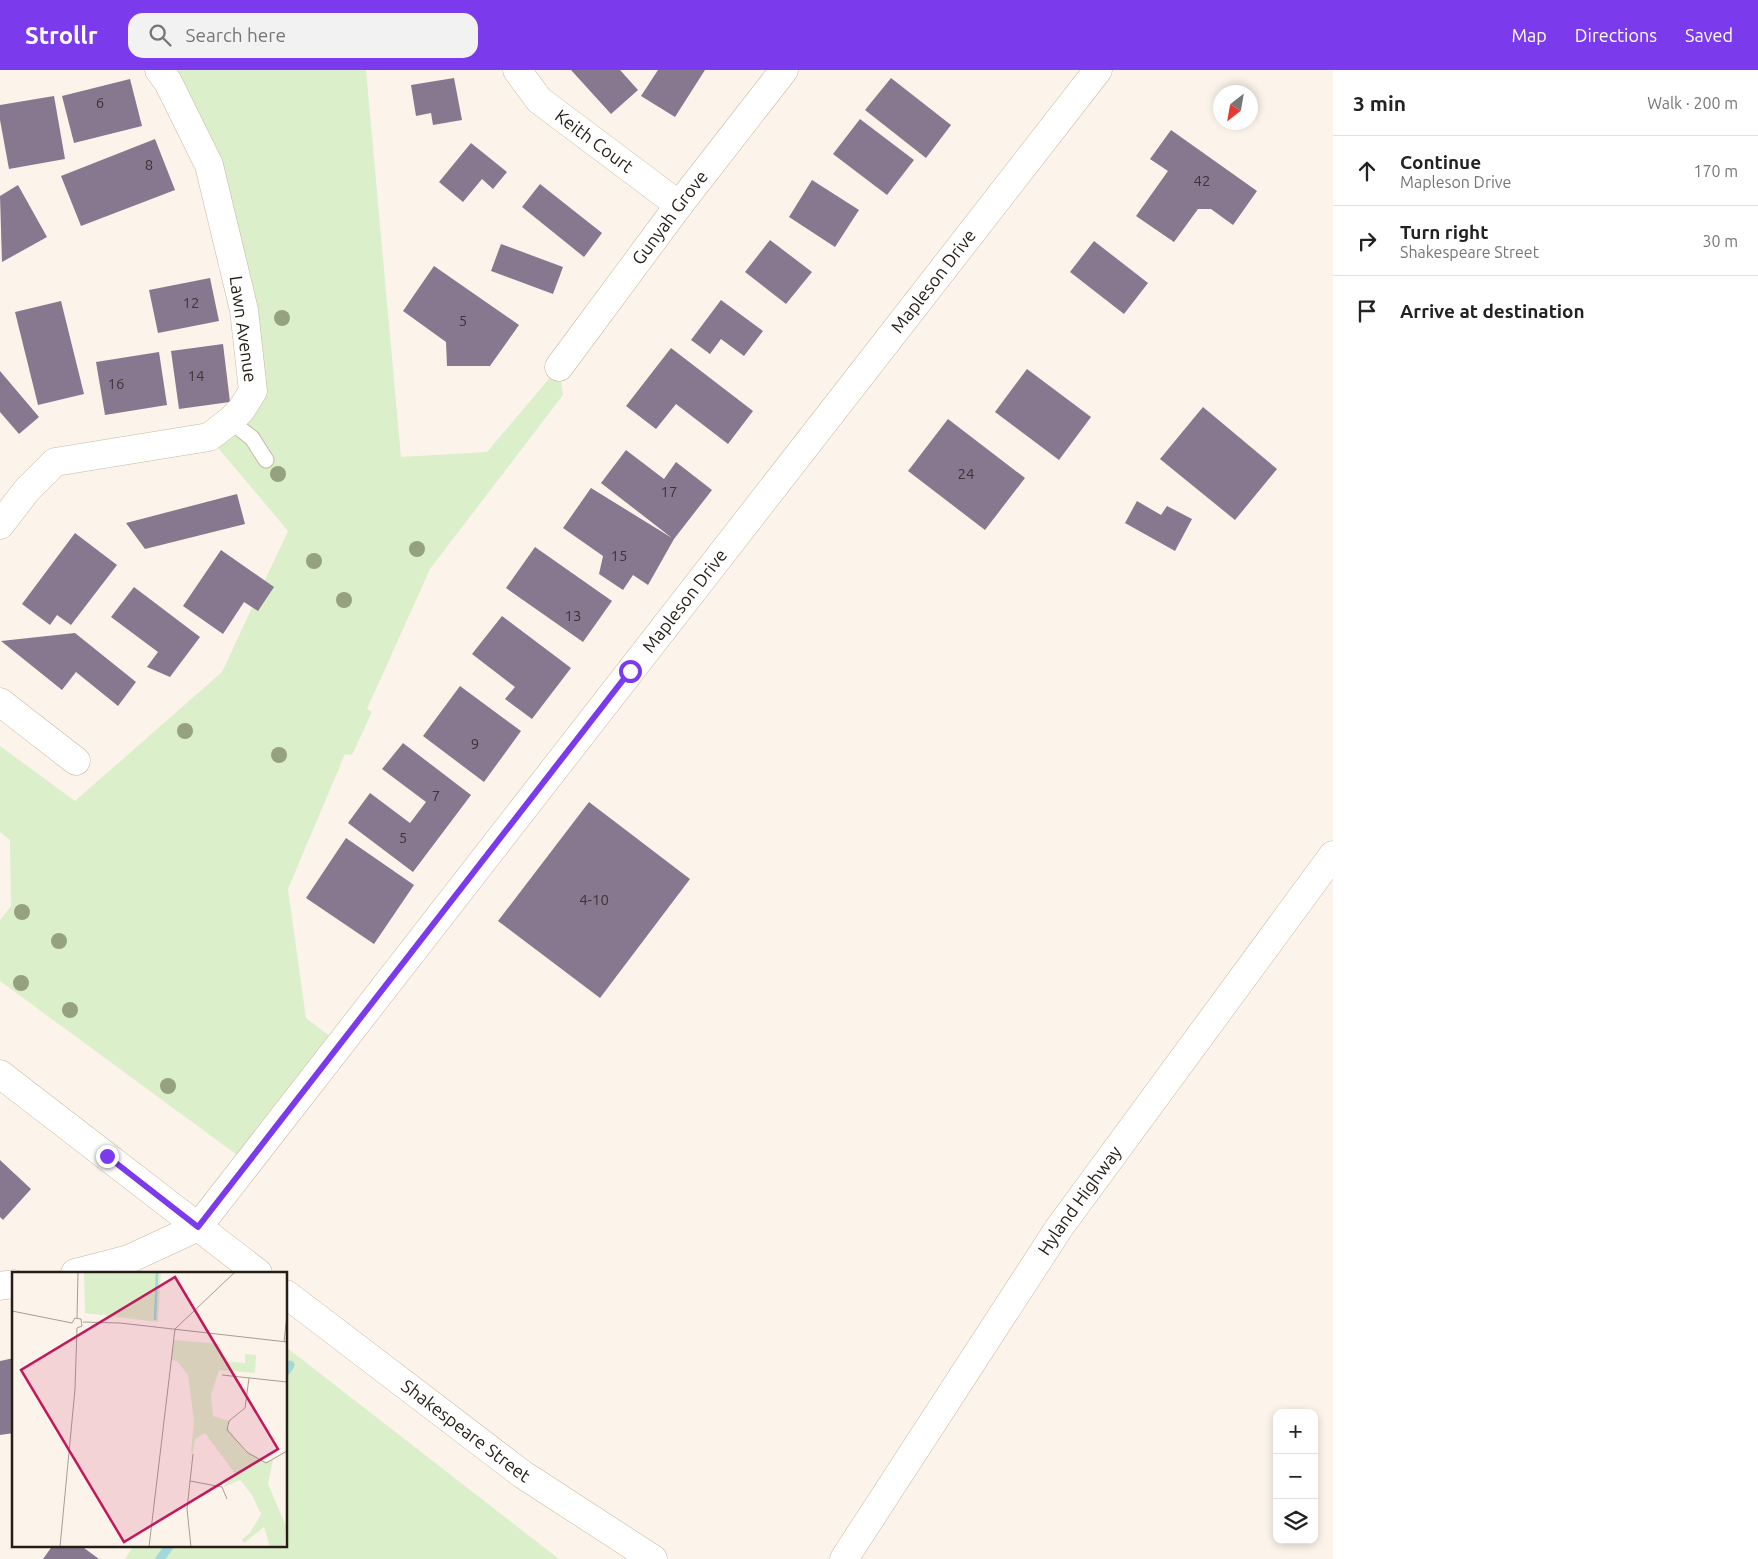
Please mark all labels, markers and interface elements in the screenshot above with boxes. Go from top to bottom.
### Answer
search box [128,13,478,58]
icon: search [146,21,174,49]
text: Strollr [25,22,98,49]
text: Search here [186,24,286,46]
text: Map [1511,25,1547,45]
text: Directions [1575,25,1657,45]
text: Saved [1685,25,1733,45]
north arrow [1213,85,1258,130]
text: 3 min [1353,91,1406,115]
house number: 6 [96,94,104,111]
text: Walk · 200 m [1647,94,1738,112]
street label: Keith Court [552,105,638,176]
text: Continue [1400,151,1481,173]
house number: 8 [145,156,153,173]
icon: ahead [1353,157,1381,185]
text: 170 m [1693,162,1738,180]
street label: Gunyah Grove [627,166,711,268]
house number: 42 [1194,172,1210,189]
text: Mapleson Drive [1400,173,1511,191]
text: Turn right [1400,221,1488,243]
street label: Mapleson Drive [886,225,979,336]
icon: right [1353,227,1381,255]
text: 30 m [1702,232,1738,250]
text: Shakespeare Street [1400,243,1539,261]
street label: Lawn Avenue [227,274,261,383]
house number: 12 [183,294,199,311]
icon: arrive [1353,297,1381,325]
text: Arrive at destination [1400,300,1585,322]
house number: 5 [459,312,467,329]
house number: 14 [188,367,204,384]
house number: 16 [108,375,124,392]
house number: 24 [958,465,974,482]
house number: 17 [661,483,677,500]
street label: Mapleson Drive [638,545,731,656]
house number: 15 [611,547,627,564]
house number: 13 [565,607,581,624]
route start [619,660,642,683]
house number: 9 [471,735,479,752]
house number: 7 [432,787,440,804]
house number: 5 [399,829,407,846]
house number: 4-10 [579,891,609,908]
street label: Hyland Highway [1033,1141,1125,1258]
route end [96,1145,119,1168]
inset map [12,1272,288,1546]
street label: Shakespeare Street [398,1375,534,1486]
map controls [1273,1409,1318,1544]
button: + [1273,1409,1318,1454]
button: − [1273,1454,1318,1499]
button: layers [1273,1499,1318,1544]

